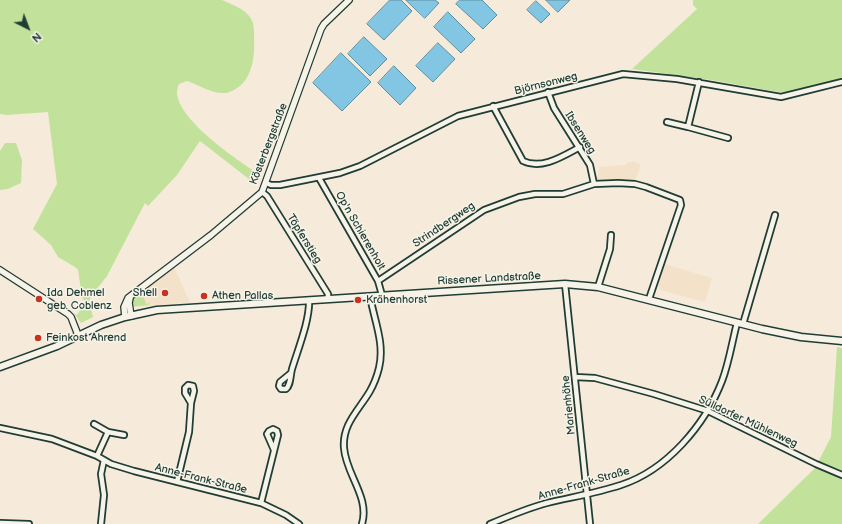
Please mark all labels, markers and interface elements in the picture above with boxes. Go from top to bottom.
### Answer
north arrow [8,8,48,48]
text: N [29,30,44,45]
street label: Björnsonweg [513,70,579,98]
street label: Kösterbergstraße [247,101,291,187]
street label: Ibsenweg [562,109,598,157]
street label: Op'n Schierenholt [332,189,388,273]
street label: Strindbergweg [410,199,478,251]
street label: Töpferstieg [284,212,324,266]
street label: Rissener Landstraße [437,270,541,288]
place label: Ida Dehmel geb. Coblenz [47,286,111,312]
place label: Shell [133,286,157,300]
marker: Shell [160,288,170,298]
place label: Athen Pallas [212,289,273,303]
marker: Athen Pallas [199,291,209,301]
place label: Krähenhorst [366,293,427,307]
marker: Ida Dehmel geb. Coblenz [34,294,44,304]
marker: Krähenhorst [353,295,363,305]
place label: Feinkost Ahrend [46,331,126,345]
marker: Feinkost Ahrend [33,333,43,343]
street label: Marienhöhe [559,375,579,435]
street label: Sülldorfer Mühlenweg [696,393,800,451]
street label: Anne-Frank-Straße [154,461,248,497]
street label: Anne-Frank-Straße [537,465,631,503]

